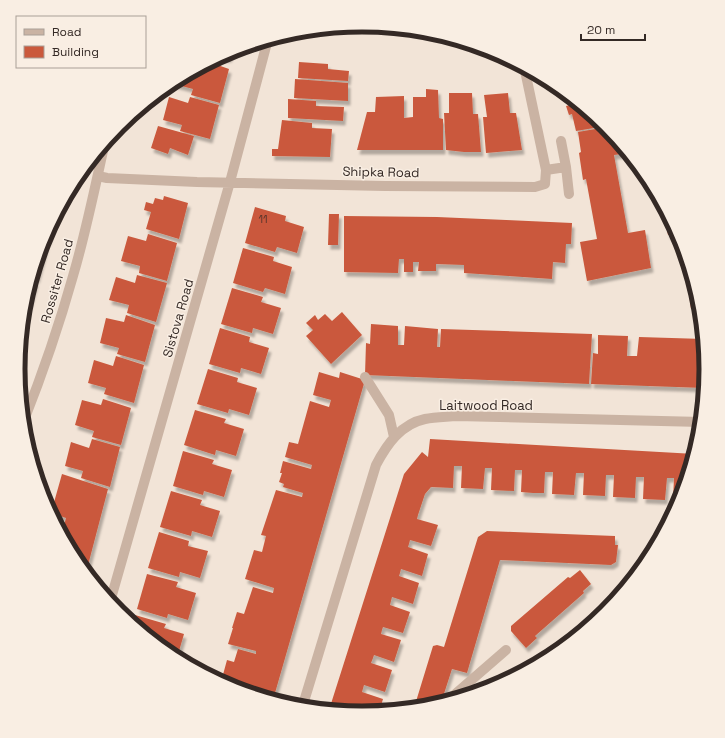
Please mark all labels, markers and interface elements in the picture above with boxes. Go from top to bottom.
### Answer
legend [16,16,146,68]
scale bar [581,16,645,42]
text: 20 m [587,22,615,38]
text: Road [52,24,81,40]
text: Building [52,44,99,60]
street label: Shipka Road [342,163,420,181]
house number: 11 [258,212,268,226]
street label: Rossiter Road [37,237,77,325]
street label: Sistova Road [159,277,197,359]
street label: Laitwood Road [439,397,533,414]

